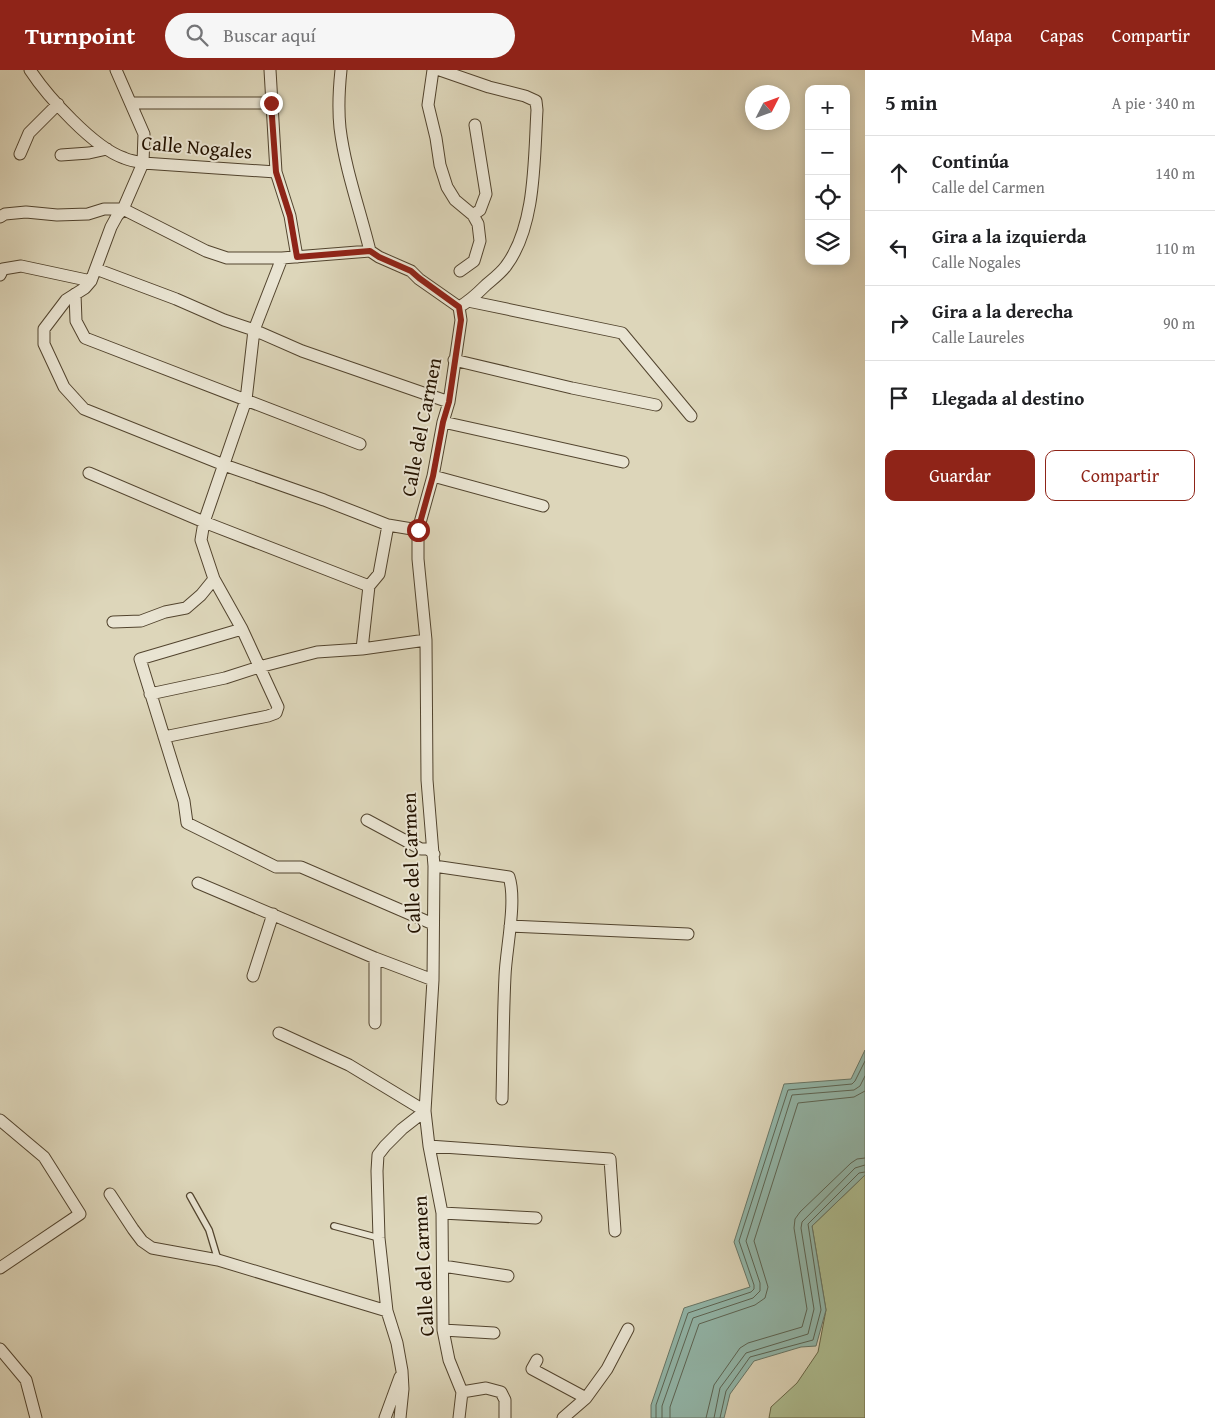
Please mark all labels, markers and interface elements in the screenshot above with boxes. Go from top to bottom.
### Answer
search box [165,13,515,58]
text: Turnpoint [25,18,135,53]
icon: search [183,21,211,49]
text: Buscar aquí [223,21,316,49]
text: Mapa [971,22,1012,49]
text: Capas [1040,22,1084,49]
text: Compartir [1112,22,1190,49]
north arrow [745,85,790,130]
map controls [805,85,850,265]
button: + [805,85,850,130]
text: 5 min [885,87,937,118]
text: A pie · 340 m [1112,91,1195,115]
route end [260,92,283,115]
street label: Calle Nogales [141,127,254,166]
button: − [805,130,850,175]
text: Continúa [932,147,1009,175]
icon: ahead [885,159,913,187]
text: 140 m [1155,161,1195,185]
button: locate [805,175,850,220]
text: Calle del Carmen [932,175,1045,199]
button: layers [805,220,850,265]
text: Gira a la izquierda [932,222,1087,250]
icon: left [885,234,913,262]
text: 110 m [1155,236,1195,260]
text: Calle Nogales [932,250,1021,274]
text: Gira a la derecha [932,297,1073,325]
icon: right [885,309,913,337]
text: 90 m [1163,311,1195,335]
text: Calle Laureles [932,325,1025,349]
street label: Calle del Carmen [393,355,448,499]
icon: arrive [885,384,913,412]
text: Llegada al destino [932,384,1084,412]
button: Guardar [885,450,1035,501]
button: Compartir [1045,450,1195,501]
route start [407,519,430,542]
street label: Calle del Carmen [394,792,427,934]
street label: Calle del Carmen [404,1195,441,1337]

